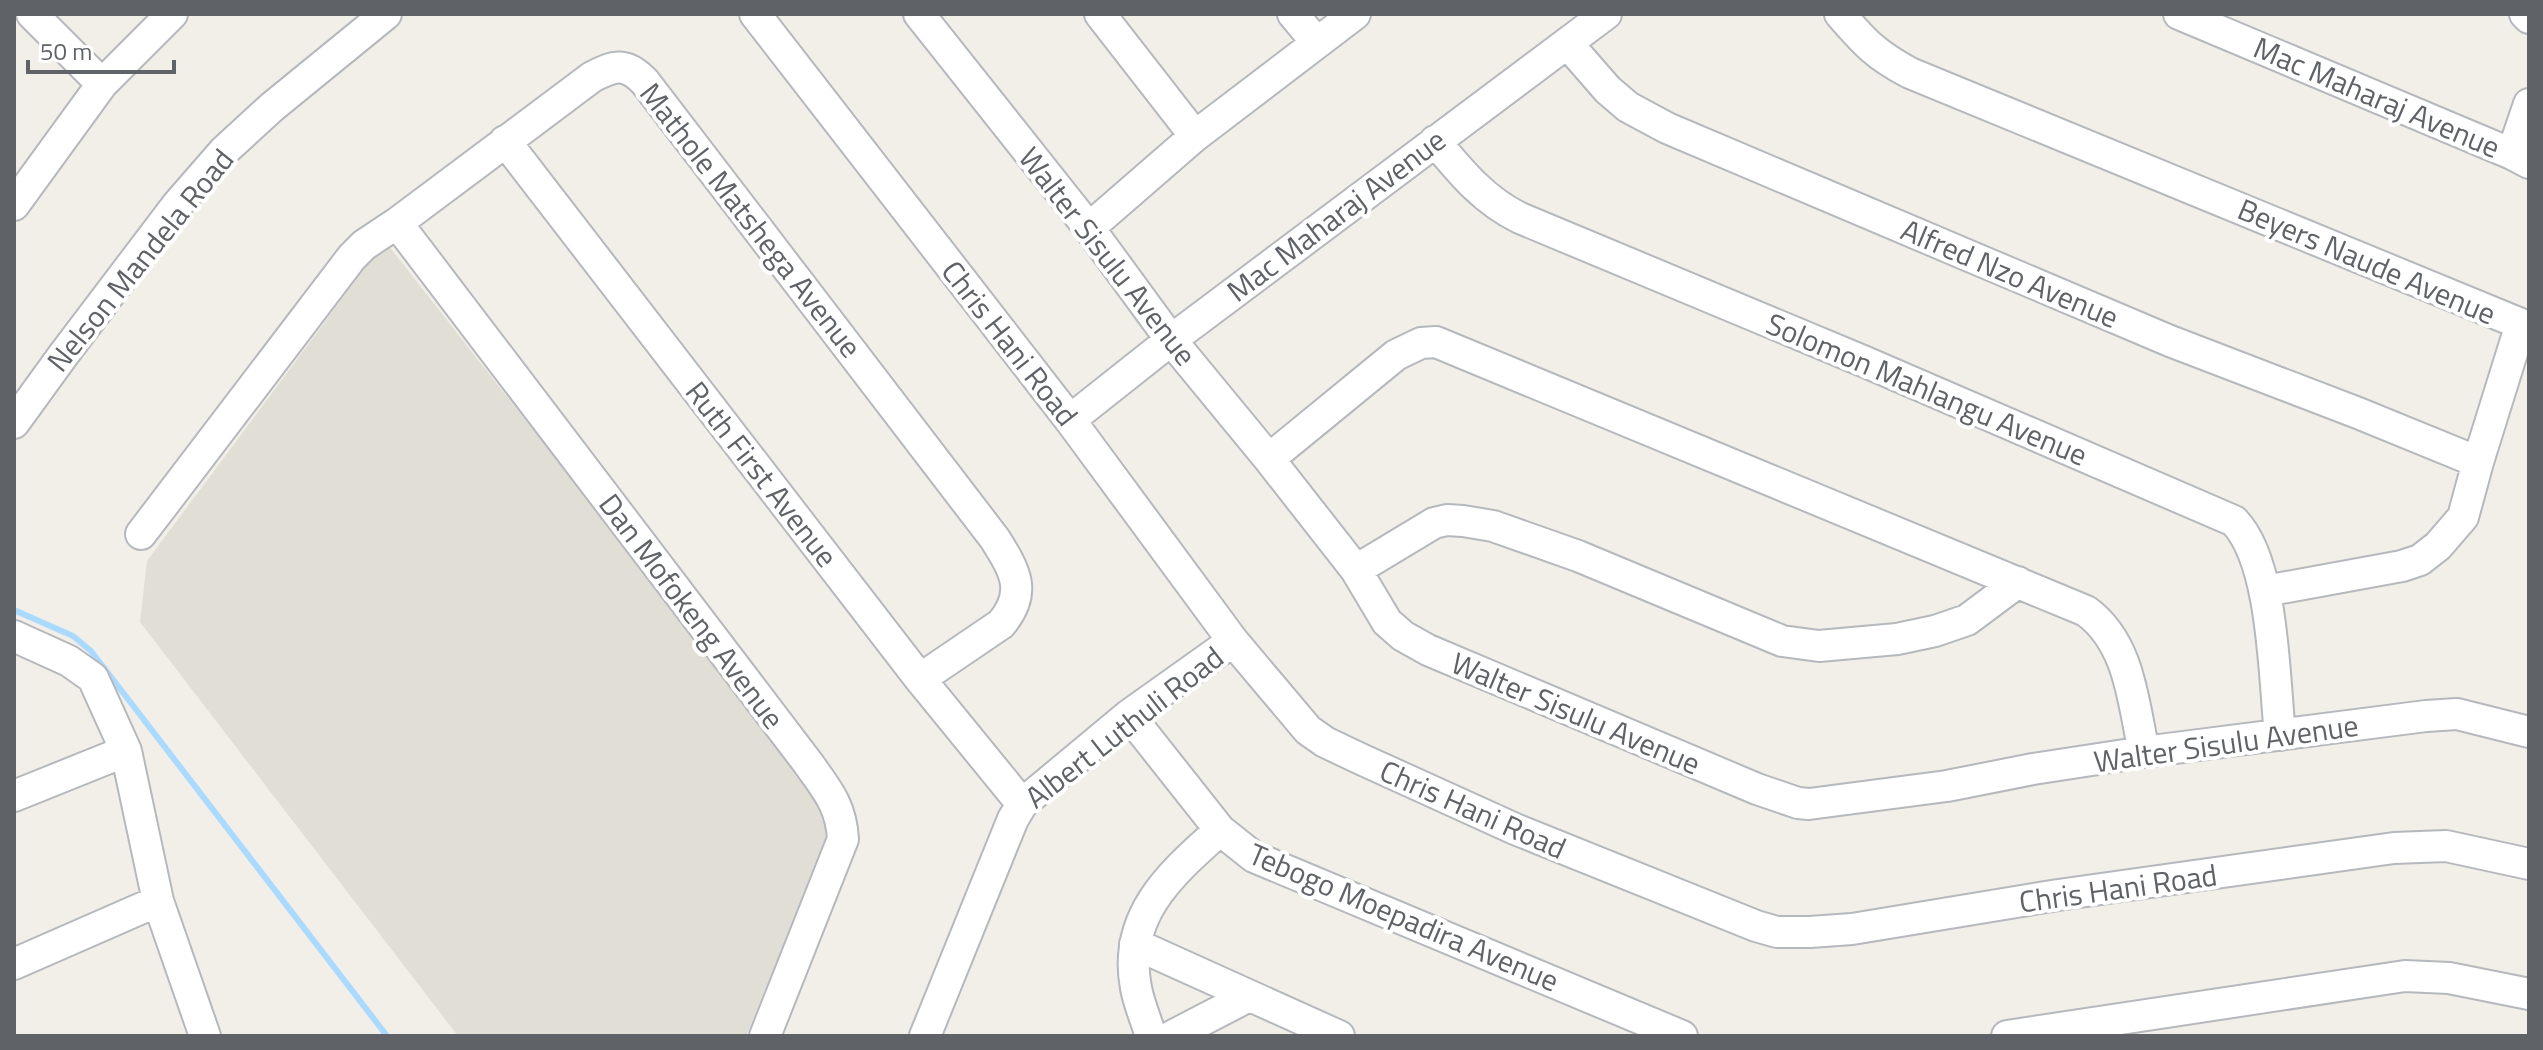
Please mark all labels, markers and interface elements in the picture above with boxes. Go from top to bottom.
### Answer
scale bar [28,24,174,74]
street label: Mac Maharaj Avenue [2247,24,2507,170]
text: 50 m [40,33,92,69]
street label: Mathole Matshega Avenue [629,73,873,367]
street label: Mac Maharaj Avenue [1217,117,1455,313]
street label: Walter Sisulu Avenue [1008,137,1208,375]
street label: Nelson Mandela Road [35,138,245,382]
street label: Beyers Naude Avenue [2231,186,2503,336]
street label: Alfred Nzo Avenue [1894,206,2126,340]
street label: Chris Hani Road [930,250,1090,436]
street label: Solomon Mahlangu Avenue [1759,300,2095,478]
street label: Ruth First Avenue [675,371,849,577]
street label: Dan Mofokeng Avenue [588,484,796,738]
street label: Albert Luthuli Road [1015,635,1233,819]
street label: Walter Sisulu Avenue [1444,640,1708,786]
street label: Walter Sisulu Avenue [2091,702,2361,784]
street label: Chris Hani Road [1373,747,1573,871]
street label: Tebogo Moepadira Avenue [1242,831,1566,1003]
street label: Chris Hani Road [2016,851,2220,925]

